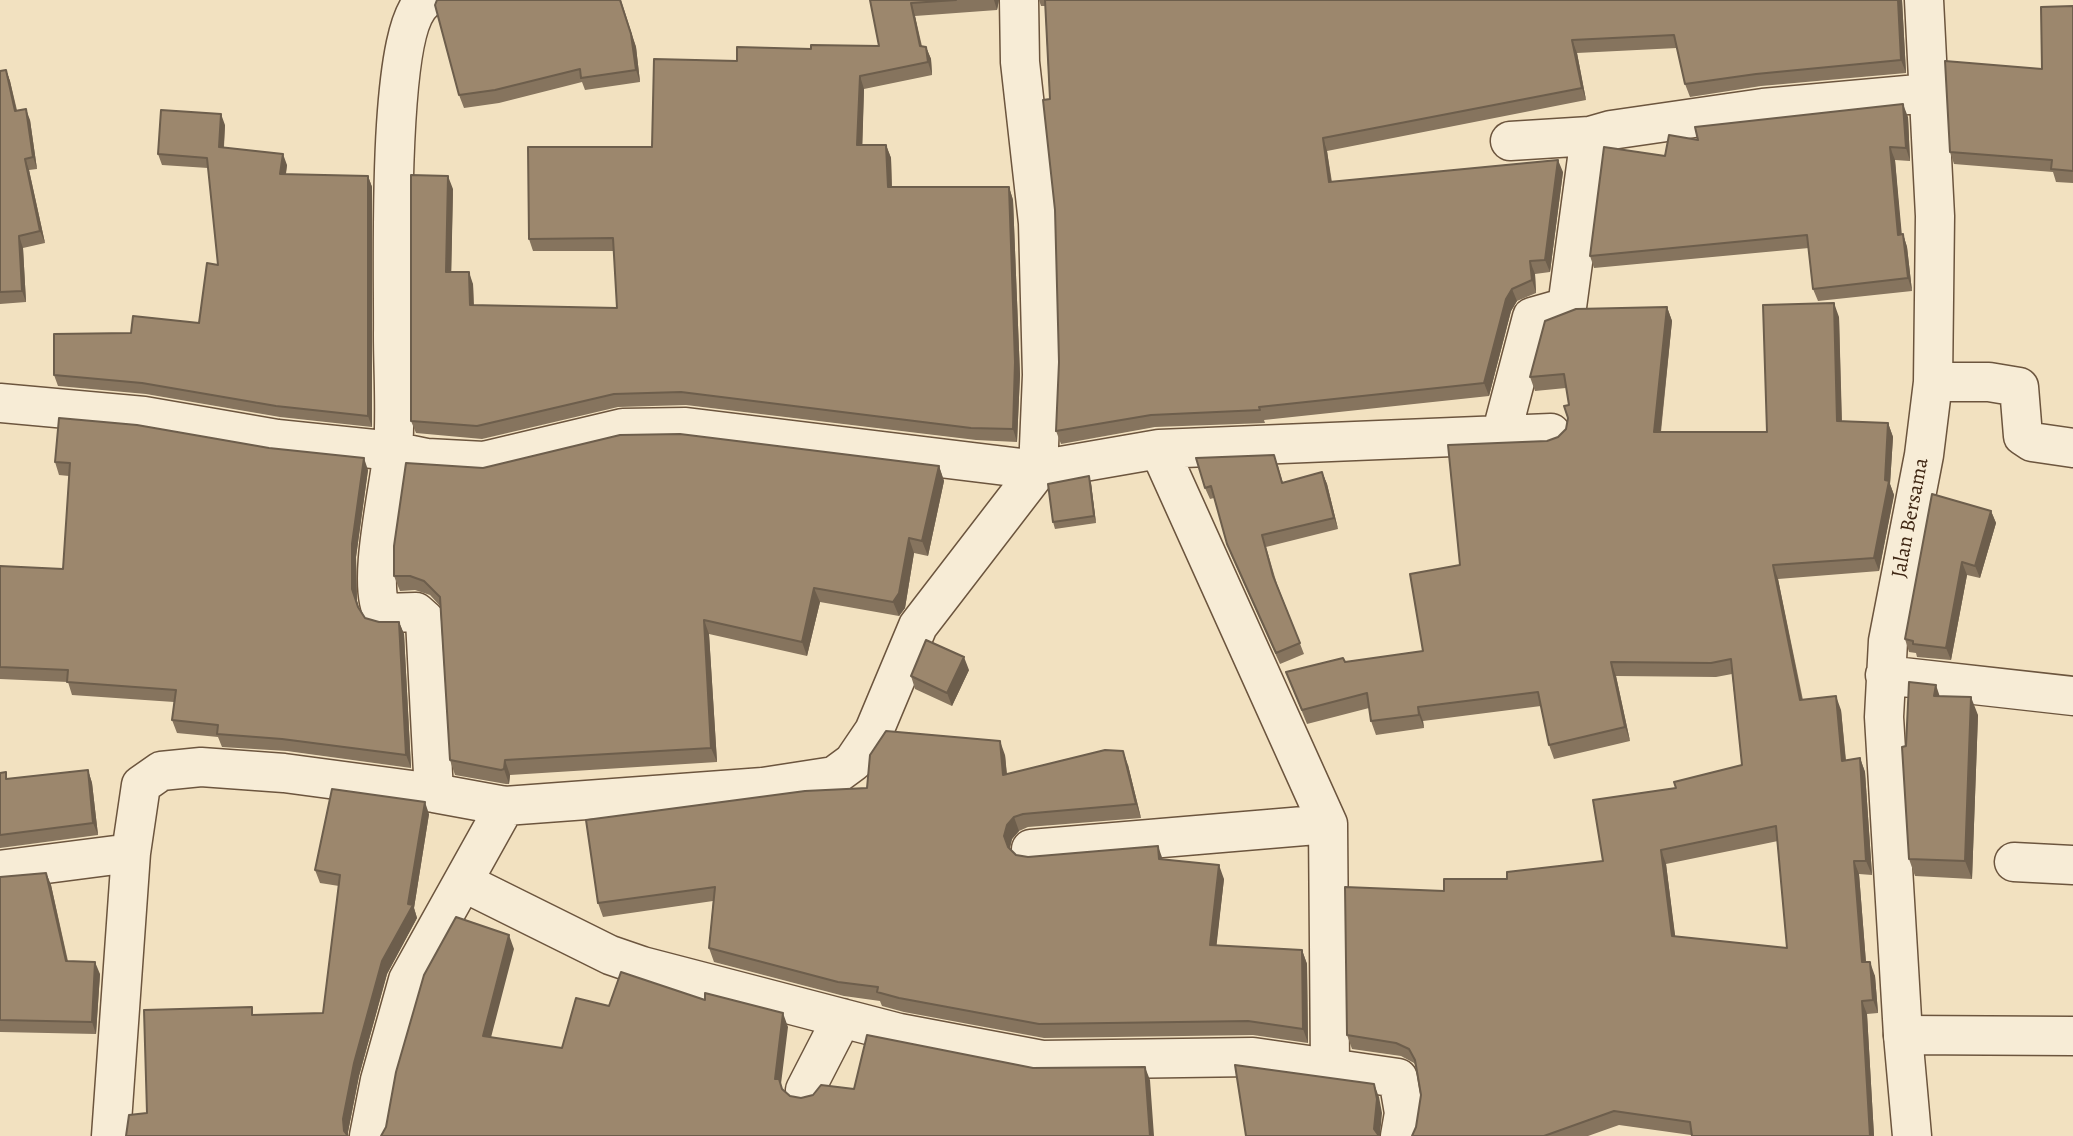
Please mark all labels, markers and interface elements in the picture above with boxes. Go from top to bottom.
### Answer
street label: Jalan Bersama [1887,456,1935,580]

